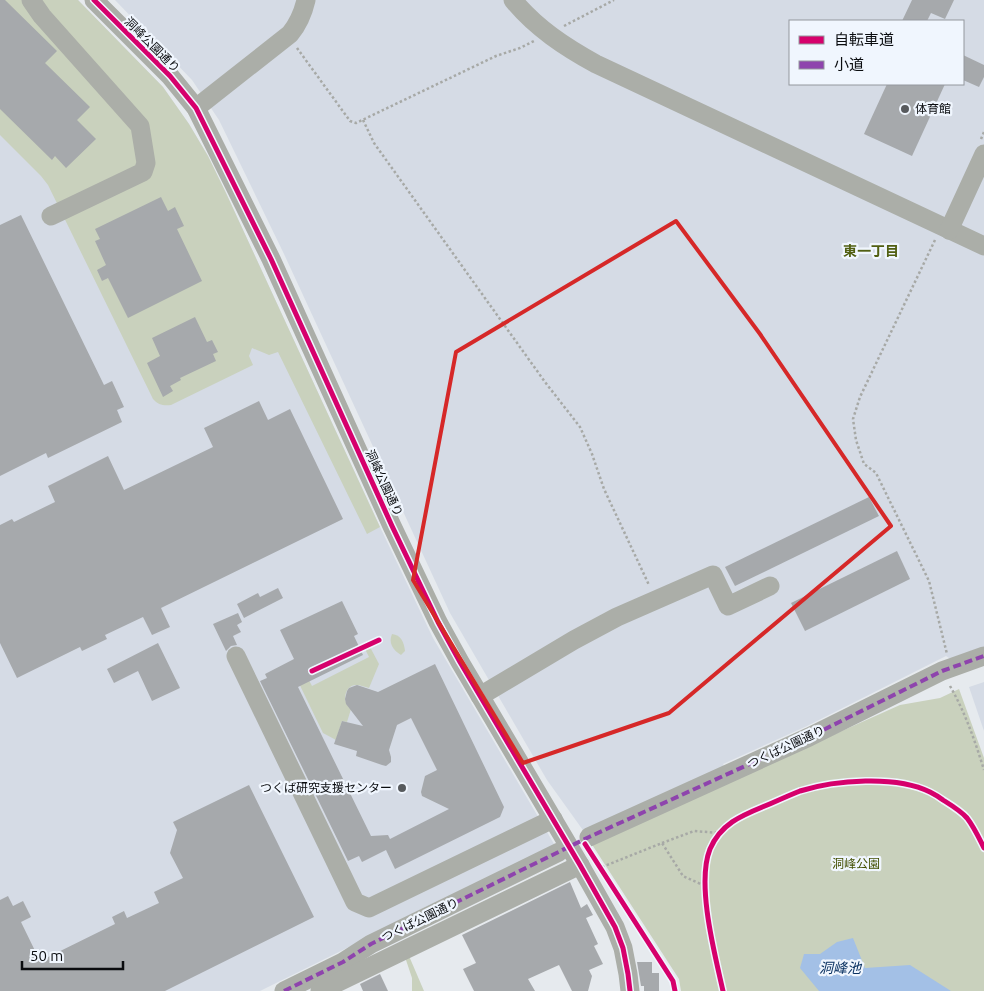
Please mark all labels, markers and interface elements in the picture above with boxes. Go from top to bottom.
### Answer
street label: 洞峰公園通り [122,15,182,75]
legend [789,20,964,85]
text: 自転車道 [834,31,894,48]
text: 小道 [834,56,864,73]
place label: 体育館 [915,102,951,115]
marker: 体育館 [899,103,911,115]
district label: 東一丁目 [843,243,899,259]
street label: 洞峰公園通り [363,447,406,518]
street label: つくば公園通り [745,723,827,770]
place label: つくば研究支援センター [260,781,392,794]
marker: つくば研究支援センター [396,782,408,794]
park label: 洞峰公園 [832,857,880,870]
street label: つくば公園通り [379,895,460,944]
scale bar [22,938,124,970]
text: 50 m [30,947,63,964]
water label: 洞峰池 [819,960,863,976]

